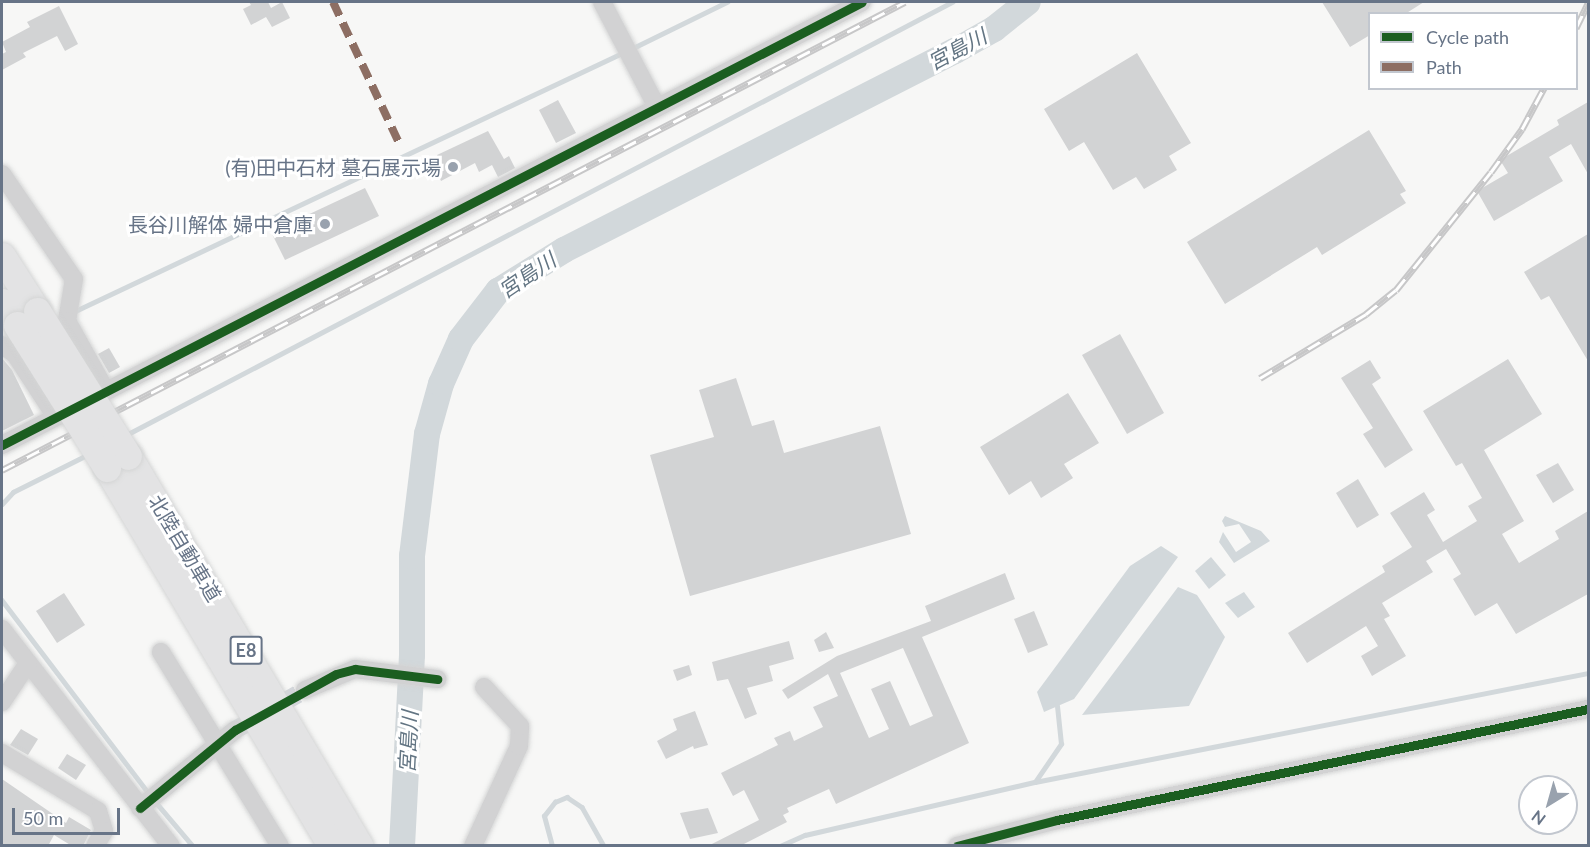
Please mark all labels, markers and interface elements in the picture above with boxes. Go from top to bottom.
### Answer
legend [1368,12,1578,90]
water label: 宮島川 [923,23,991,75]
text: Cycle path [1426,26,1509,48]
text: Path [1426,56,1462,78]
place label: (有)田中石材 墓石展示場 [225,155,441,179]
marker: (有)田中石材 墓石展示場 [446,160,460,174]
place label: 長谷川解体 婦中倉庫 [128,212,313,236]
marker: 長谷川解体 婦中倉庫 [318,217,332,231]
water label: 宮島川 [494,247,560,303]
street label: 北陸自動車道 [144,490,226,606]
road number: E8 [230,635,262,665]
water label: 宮島川 [394,710,422,774]
north arrow [1518,775,1578,835]
scale bar [15,796,123,834]
text: 50 m [23,807,63,829]
text: N [1527,807,1549,829]

